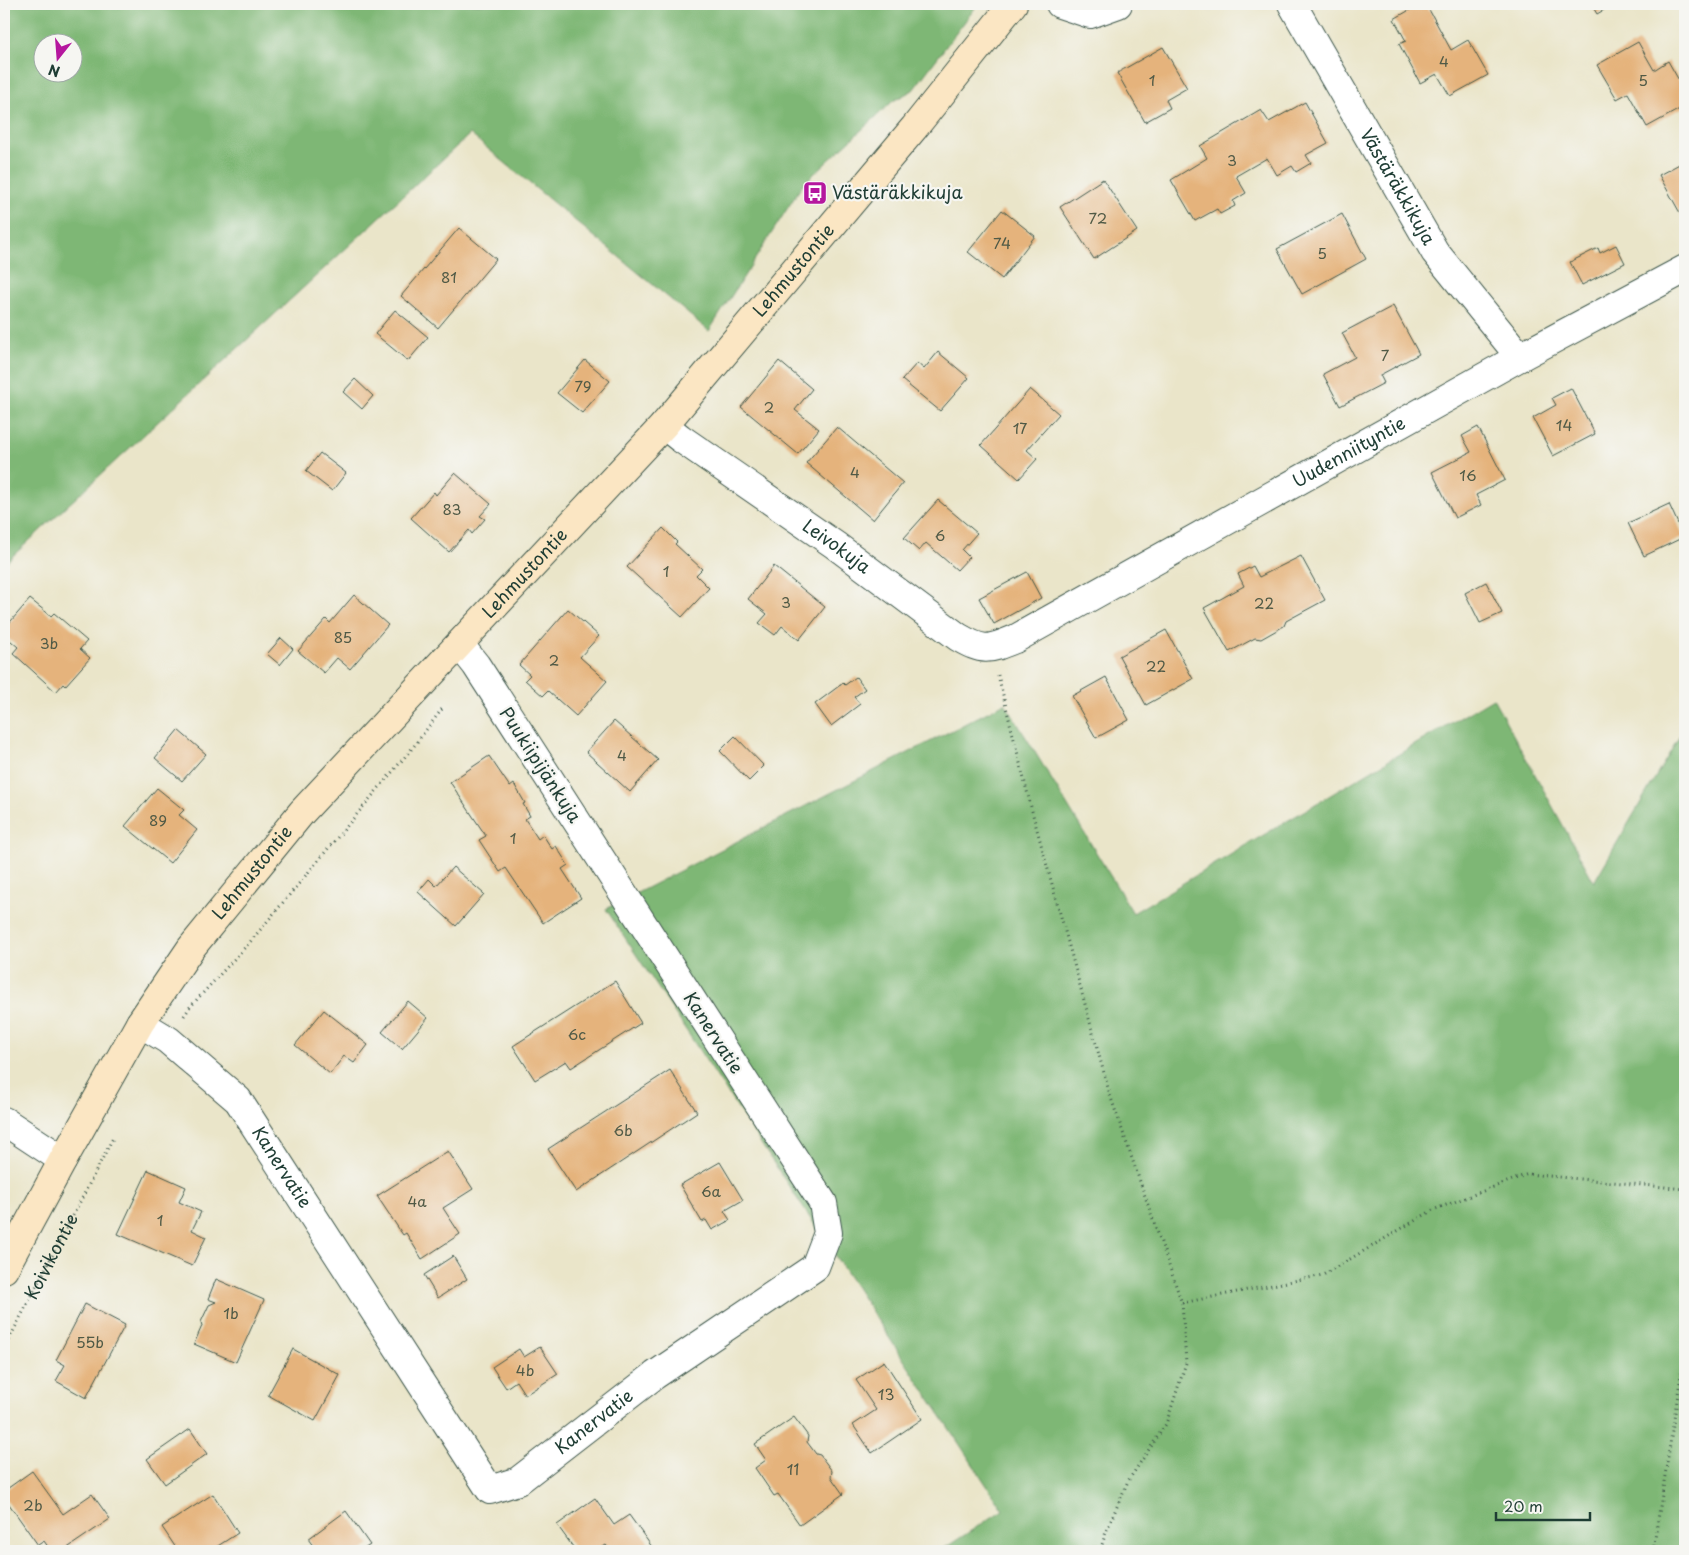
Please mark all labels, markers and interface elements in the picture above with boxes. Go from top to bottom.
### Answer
north arrow [32,32,82,82]
house number: 4 [1439,49,1449,72]
text: N [46,59,62,83]
house number: 1 [1149,68,1155,91]
house number: 5 [1638,68,1648,91]
street label: Västäräkkikuja [1354,123,1443,250]
house number: 3 [1227,148,1237,171]
place label: Västäräkkikuja [832,178,963,205]
bus stop icon: Västäräkkikuja [802,180,828,206]
house number: 72 [1089,206,1107,229]
street label: Lehmustontie [746,217,840,322]
house number: 74 [993,231,1011,254]
house number: 5 [1317,241,1327,264]
house number: 81 [441,265,457,288]
house number: 7 [1381,343,1390,366]
house number: 79 [574,374,592,397]
house number: 2 [764,395,774,418]
street label: Uudenniityntie [1287,409,1410,494]
house number: 14 [1556,413,1572,436]
house number: 17 [1013,416,1027,439]
house number: 4 [850,460,860,483]
house number: 16 [1459,463,1477,486]
house number: 83 [442,497,462,520]
street label: Leivokuja [798,512,878,580]
street label: Lehmustontie [475,521,573,623]
house number: 6 [935,523,945,546]
house number: 1 [663,559,669,582]
house number: 3 [781,590,791,613]
house number: 22 [1254,591,1274,614]
house number: 85 [334,625,352,648]
house number: 3b [40,631,58,654]
house number: 2 [549,648,559,671]
house number: 22 [1146,654,1166,677]
street label: Puukiipijänkuja [494,701,589,828]
house number: 4 [617,743,627,766]
house number: 89 [149,808,167,831]
street label: Lehmustontie [205,819,298,925]
house number: 1 [510,826,516,849]
street label: Kanervatie [678,986,751,1078]
house number: 6c [568,1022,586,1045]
house number: 6b [613,1118,633,1141]
street label: Kanervatie [246,1120,319,1213]
house number: 6a [701,1179,722,1202]
house number: 4a [407,1189,427,1212]
street label: Koivikontie [17,1208,84,1304]
house number: 1 [157,1208,163,1231]
house number: 1b [223,1301,239,1324]
house number: 55b [76,1330,104,1353]
house number: 4b [516,1358,534,1381]
street label: Kanervatie [548,1382,638,1460]
house number: 13 [878,1382,894,1405]
house number: 11 [787,1457,799,1480]
scale bar [1496,1490,1590,1522]
house number: 2b [23,1493,43,1516]
text: 20 m [1504,1494,1543,1517]

